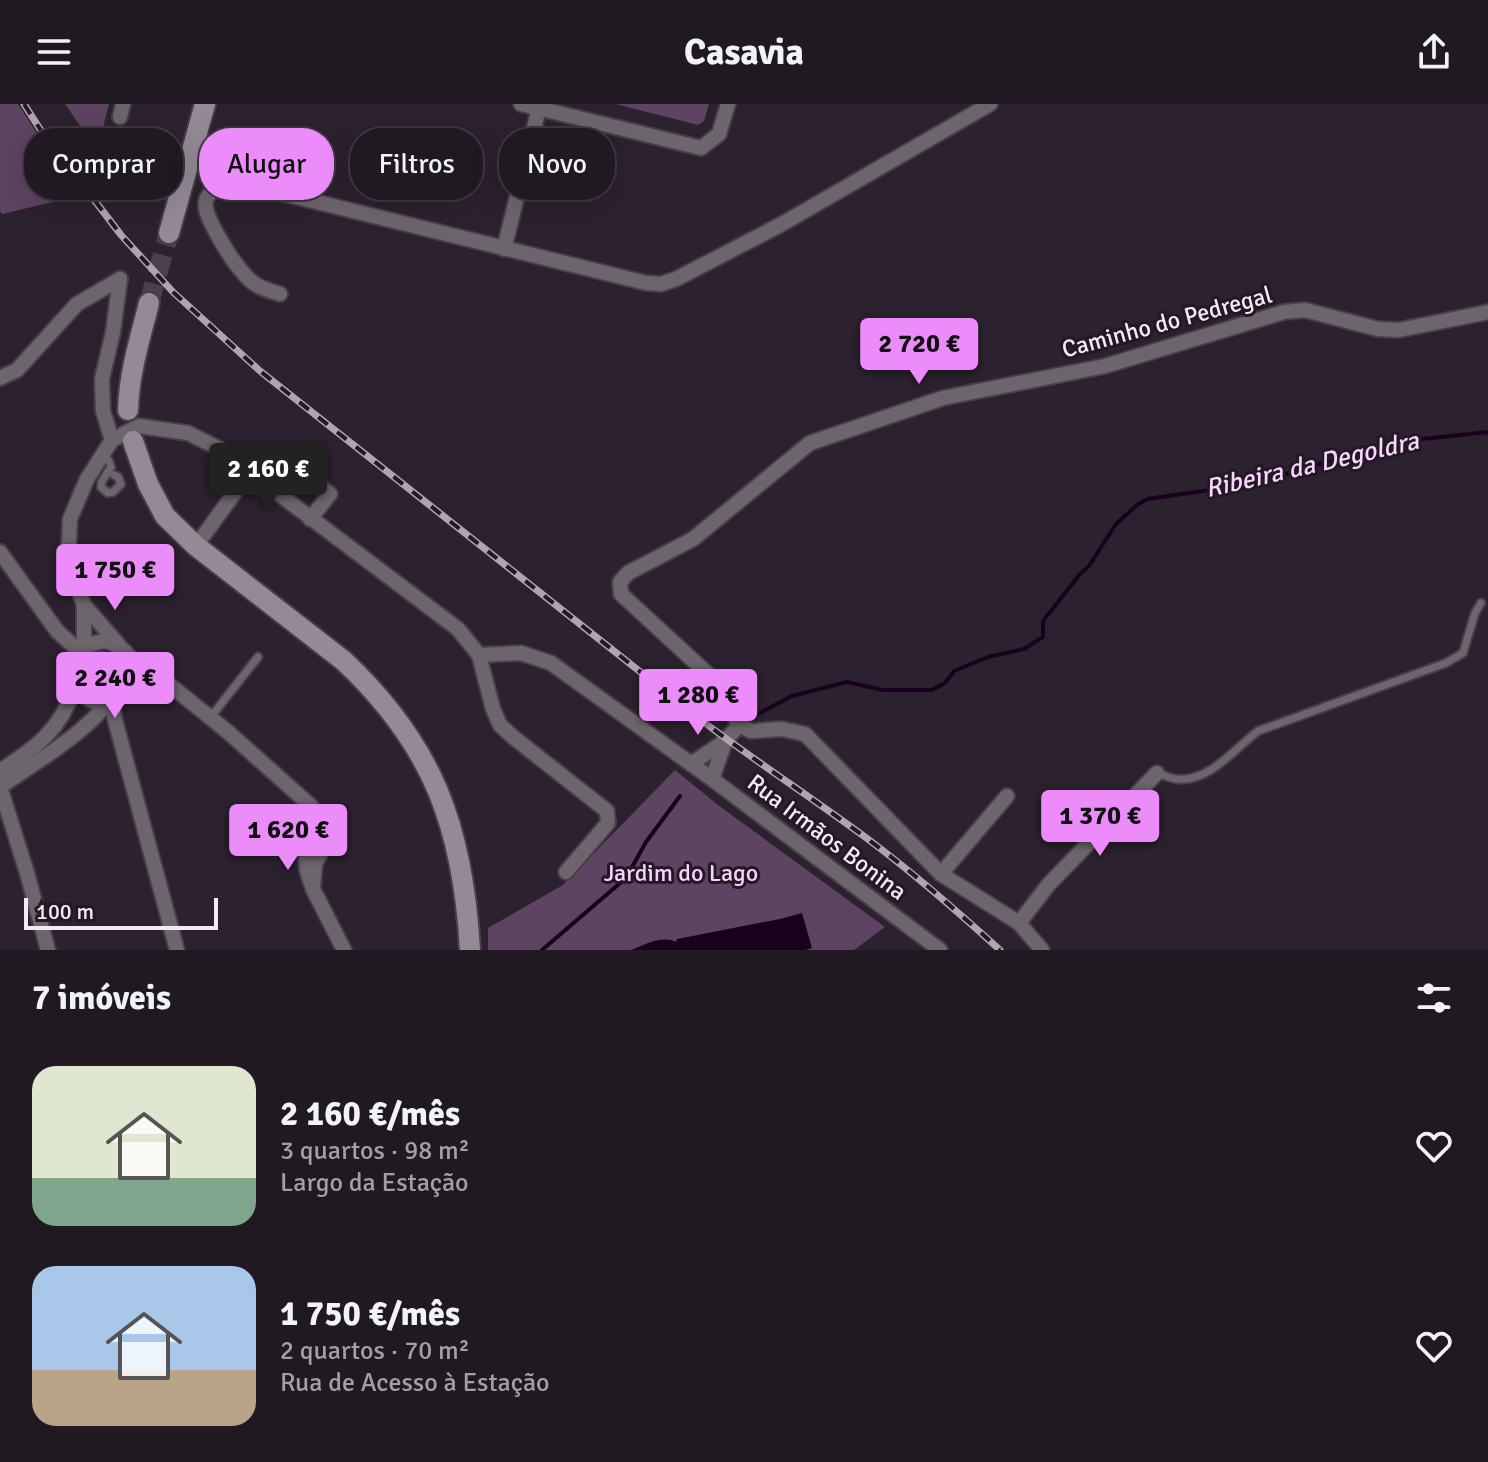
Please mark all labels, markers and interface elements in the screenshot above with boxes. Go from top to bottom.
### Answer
icon: menu [32,30,76,74]
text: Casavia [684,30,804,75]
icon: share [1412,30,1456,74]
chip: Comprar [24,128,183,200]
chip: Alugar [199,128,334,200]
chip: Filtros [350,128,483,200]
chip: Novo [499,128,615,200]
street label: Caminho do Pedregal [1059,279,1275,365]
pin: 2 720 € [845,318,993,386]
text: 2 720 € [878,328,960,360]
water label: Ribeira da Degoldra [1202,425,1423,505]
pin: 2 160 € [194,443,342,511]
text: 2 160 € [227,453,309,485]
pin: 1 750 € [41,544,189,612]
text: 1 750 € [74,554,156,586]
pin: 2 240 € [41,652,189,720]
text: 2 240 € [74,662,156,694]
pin: 1 280 € [624,669,772,737]
text: 1 280 € [657,679,739,711]
street label: Rua Irmãos Bonina [741,767,913,907]
pin: 1 370 € [1026,790,1174,858]
text: 1 370 € [1059,800,1141,832]
pin: 1 620 € [214,804,362,872]
text: 1 620 € [247,814,329,846]
park label: Jardim do Lago [604,858,758,888]
scale bar [24,894,218,930]
text: 100 m [36,898,94,925]
icon: filters [1412,976,1456,1020]
text: 7 imóveis [32,977,171,1019]
text: 2 160 €/mês [280,1093,460,1135]
icon: home [96,1098,192,1194]
icon: heart [1412,1124,1456,1168]
text: 3 quartos · 98 m² [280,1135,470,1167]
text: Largo da Estação [280,1167,469,1199]
text: 1 750 €/mês [280,1293,460,1335]
icon: home [96,1298,192,1394]
icon: heart [1412,1324,1456,1368]
text: 2 quartos · 70 m² [280,1335,470,1367]
text: Rua de Acesso à Estação [280,1367,550,1399]

